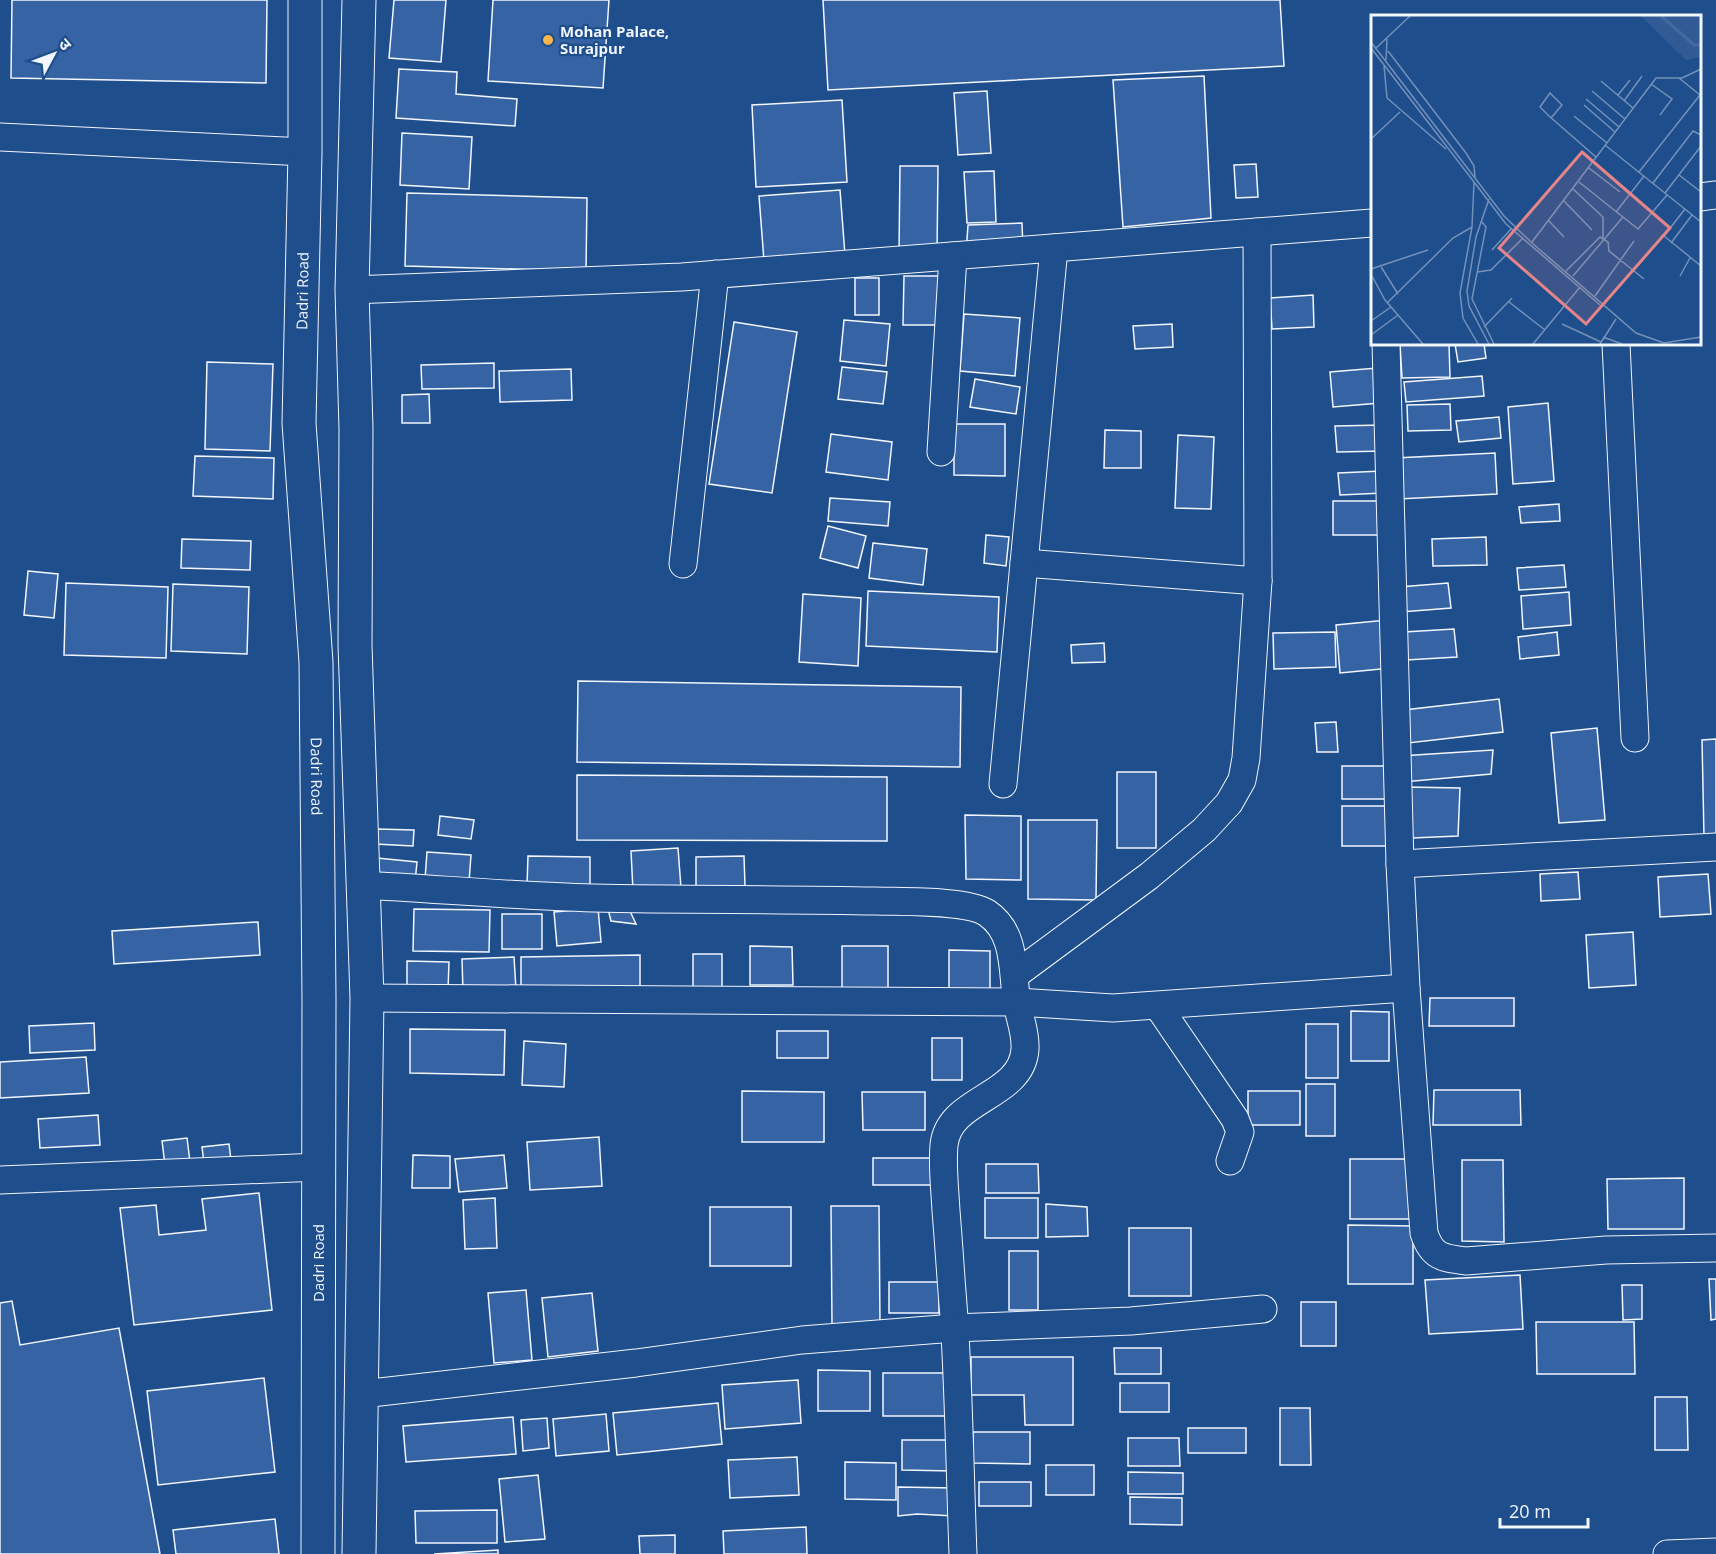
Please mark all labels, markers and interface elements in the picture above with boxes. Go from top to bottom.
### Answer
inset map [1371,15,1701,345]
place label: Mohan Palace, Surajpur [560,21,669,58]
north arrow [24,24,84,84]
text: उ [54,33,77,55]
marker: Mohan Palace, Surajpur [541,33,555,47]
street label: Dadri Road [291,252,313,330]
street label: Dadri Road [307,737,327,815]
street label: Dadri Road [308,1224,328,1302]
scale bar [1500,1491,1588,1529]
text: 20 m [1509,1499,1551,1523]

